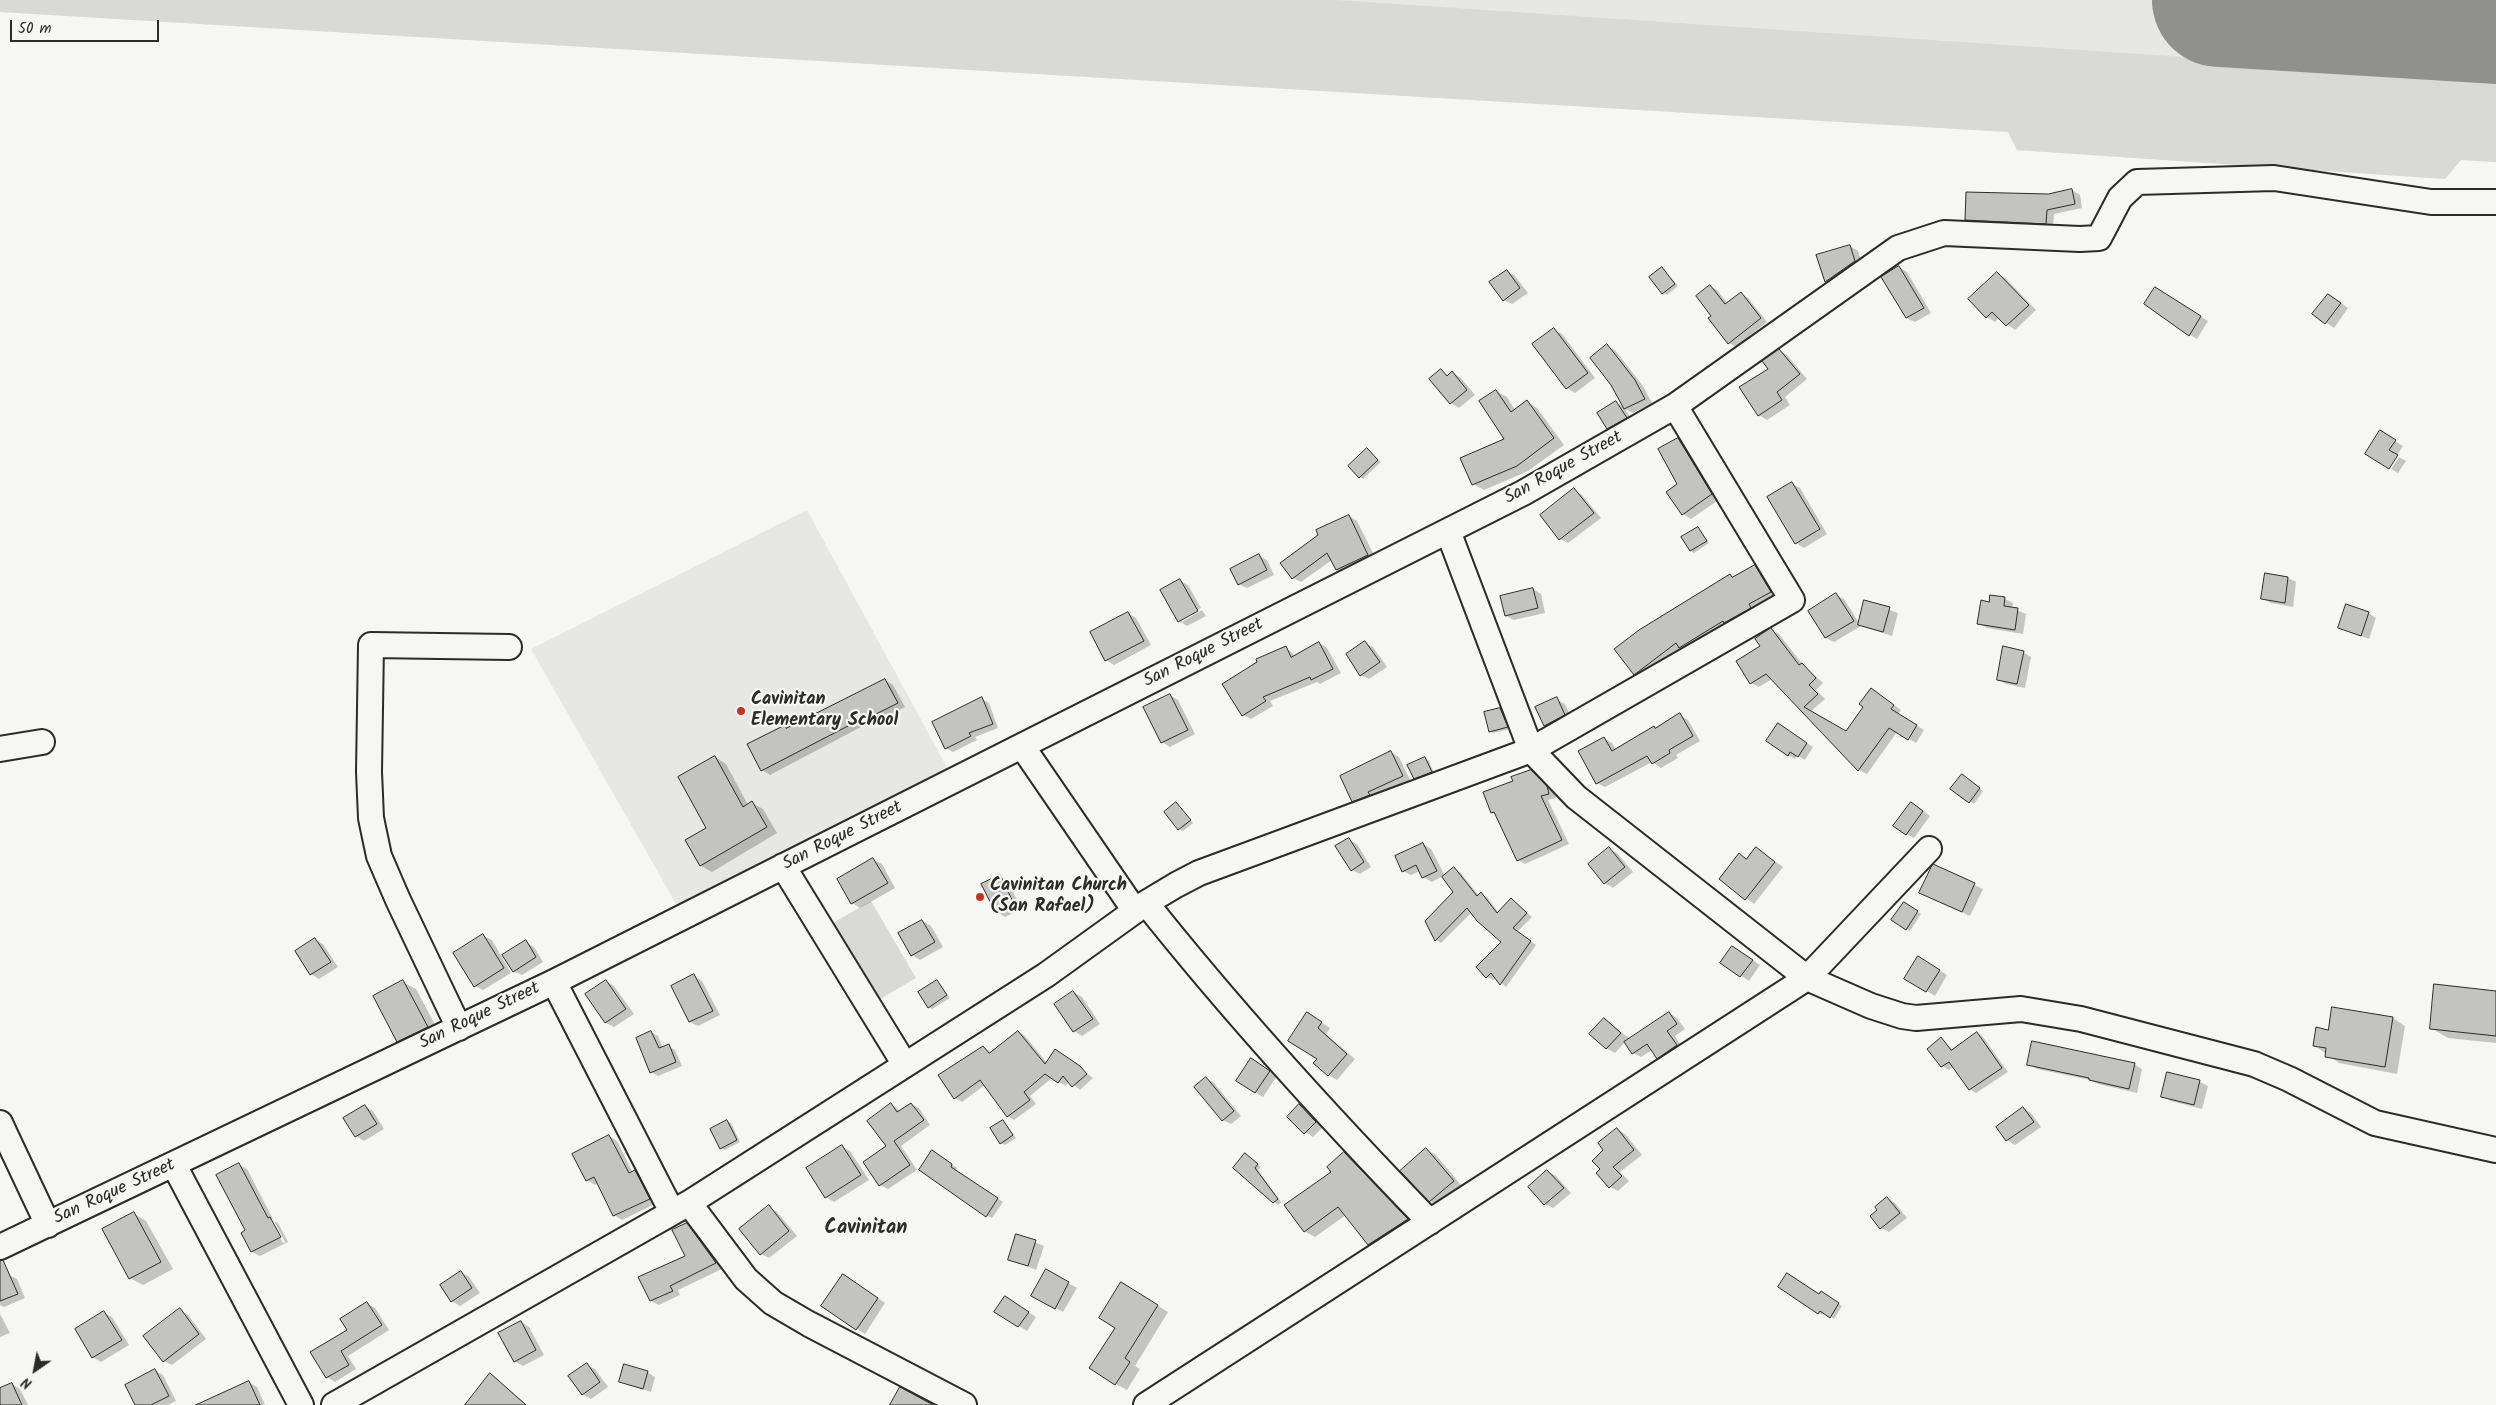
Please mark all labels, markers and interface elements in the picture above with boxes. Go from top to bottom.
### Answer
scale bar [12,10,161,42]
text: 50 m [18,17,52,41]
street label: San Roque Street [1501,428,1627,510]
street label: San Roque Street [1140,614,1268,694]
place label: Cavinitan Elementary School [751,690,898,732]
marker: Cavinitan Elementary School [735,705,747,717]
street label: San Roque Street [779,797,907,877]
place label: Cavinitan Church (San Rafael) [990,876,1127,919]
marker: Cavinitan Church (San Rafael) [974,891,986,903]
street label: San Roque Street [416,978,544,1056]
street label: San Roque Street [51,1155,179,1231]
district label: Cavinitan [825,1218,907,1242]
north arrow [10,1345,60,1395]
text: N [17,1371,37,1394]

